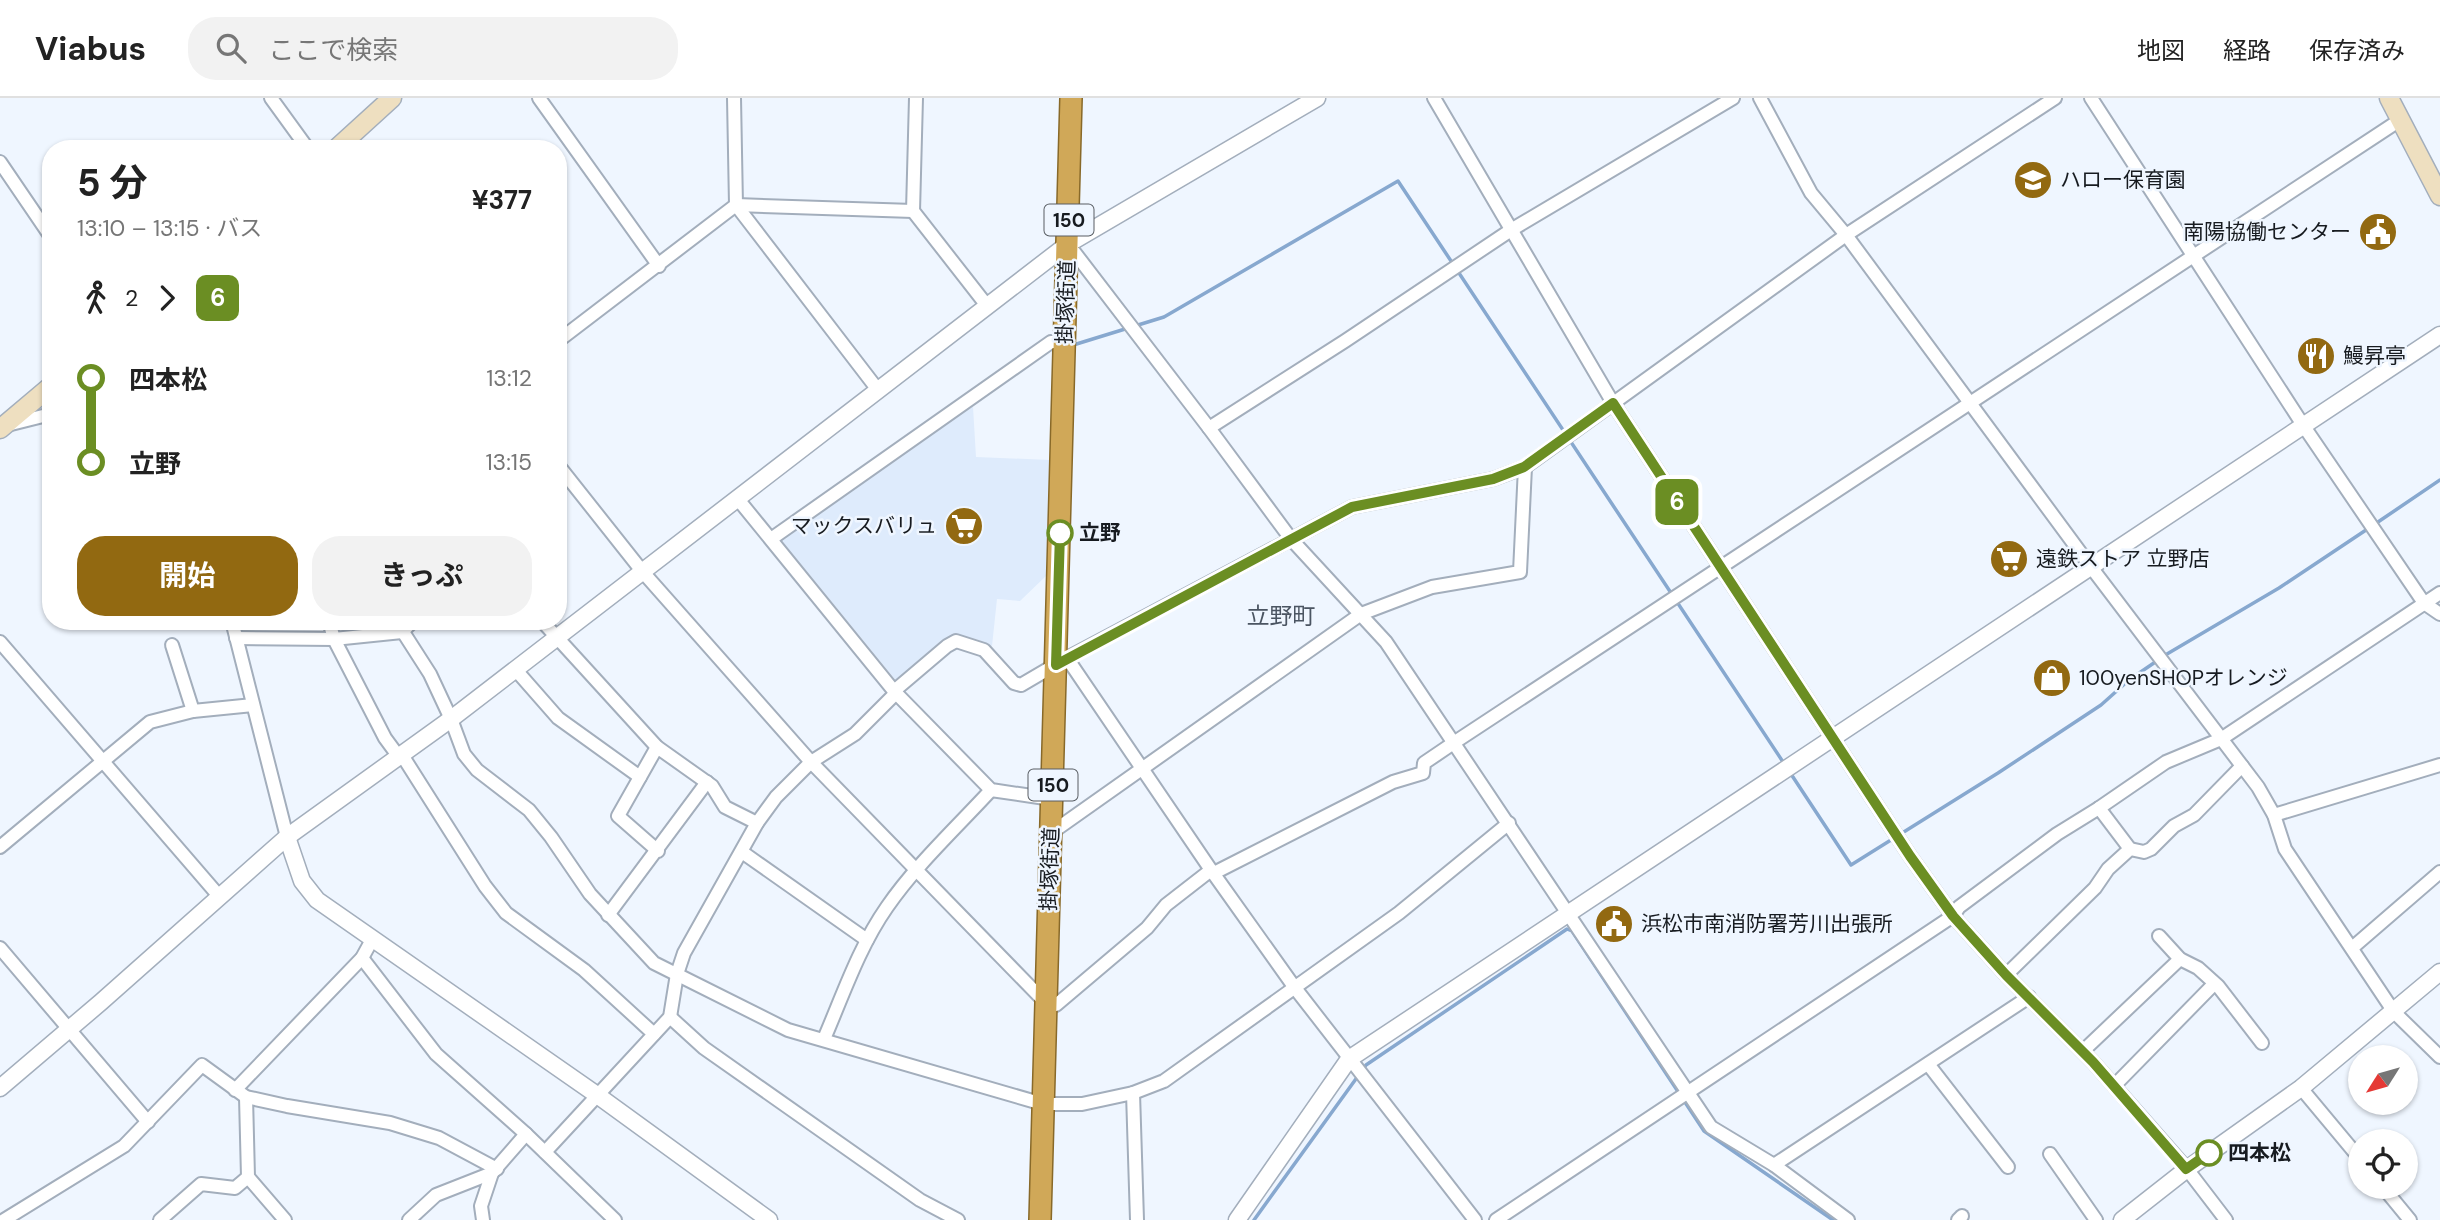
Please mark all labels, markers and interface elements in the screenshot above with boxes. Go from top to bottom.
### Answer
search box [188,17,678,80]
text: Viabus [35,27,146,70]
icon: search [212,29,250,67]
text: ここで検索 [268,33,398,67]
text: 地図 [2137,35,2185,66]
text: 経路 [2223,35,2271,66]
text: 保存済み [2309,35,2405,66]
text: 5 分 [77,158,148,208]
school or university icon: ハロー保育園 [2012,159,2054,201]
place label: ハロー保育園 [2060,166,2186,194]
text: ¥377 [472,183,532,217]
road number: 150 [1044,204,1094,236]
public building icon: 南陽協働センター [2357,211,2399,253]
text: 13:10 – 13:15 · バス [77,213,262,243]
place label: 南陽協働センター [2183,218,2351,246]
street label: 掛塚街道 [1051,260,1081,344]
icon: walk [77,279,115,317]
icon: forward [148,279,186,317]
text: 6 [210,282,225,313]
text: 2 [125,283,138,313]
restaurant icon: 鰻昇亭 [2295,335,2337,377]
place label: 鰻昇亭 [2343,342,2406,370]
text: 四本松 [129,363,207,397]
text: 13:12 [486,363,532,393]
text: 立野 [129,447,181,481]
text: 13:15 [485,447,532,477]
line badge: 6 [1654,479,1700,525]
text: 6 [1669,486,1685,517]
supermarket icon: マックスバリュ [943,505,985,547]
place label: マックスバリュ [791,512,937,540]
place label: 立野 [1079,519,1121,547]
marker: 立野 [1047,520,1073,546]
button: 開始 [77,536,298,616]
button: きっぷ [312,536,532,616]
supermarket icon: 遠鉄ストア 立野店 [1988,538,2030,580]
place label: 遠鉄ストア 立野店 [2036,545,2210,573]
district label: 立野町 [1247,601,1316,631]
shop icon: 100yenSHOPオレンジ [2031,657,2073,699]
place label: 100yenSHOPオレンジ [2079,664,2288,692]
road number: 150 [1028,770,1078,800]
street label: 掛塚街道 [1035,827,1065,911]
public building icon: 浜松市南消防署芳川出張所 [1593,903,1635,945]
place label: 浜松市南消防署芳川出張所 [1641,910,1893,938]
north arrow [2348,1045,2418,1115]
map controls [2348,1045,2418,1199]
button: locate [2348,1129,2418,1199]
place label: 四本松 [2228,1139,2291,1167]
marker: 四本松 [2196,1140,2222,1166]

